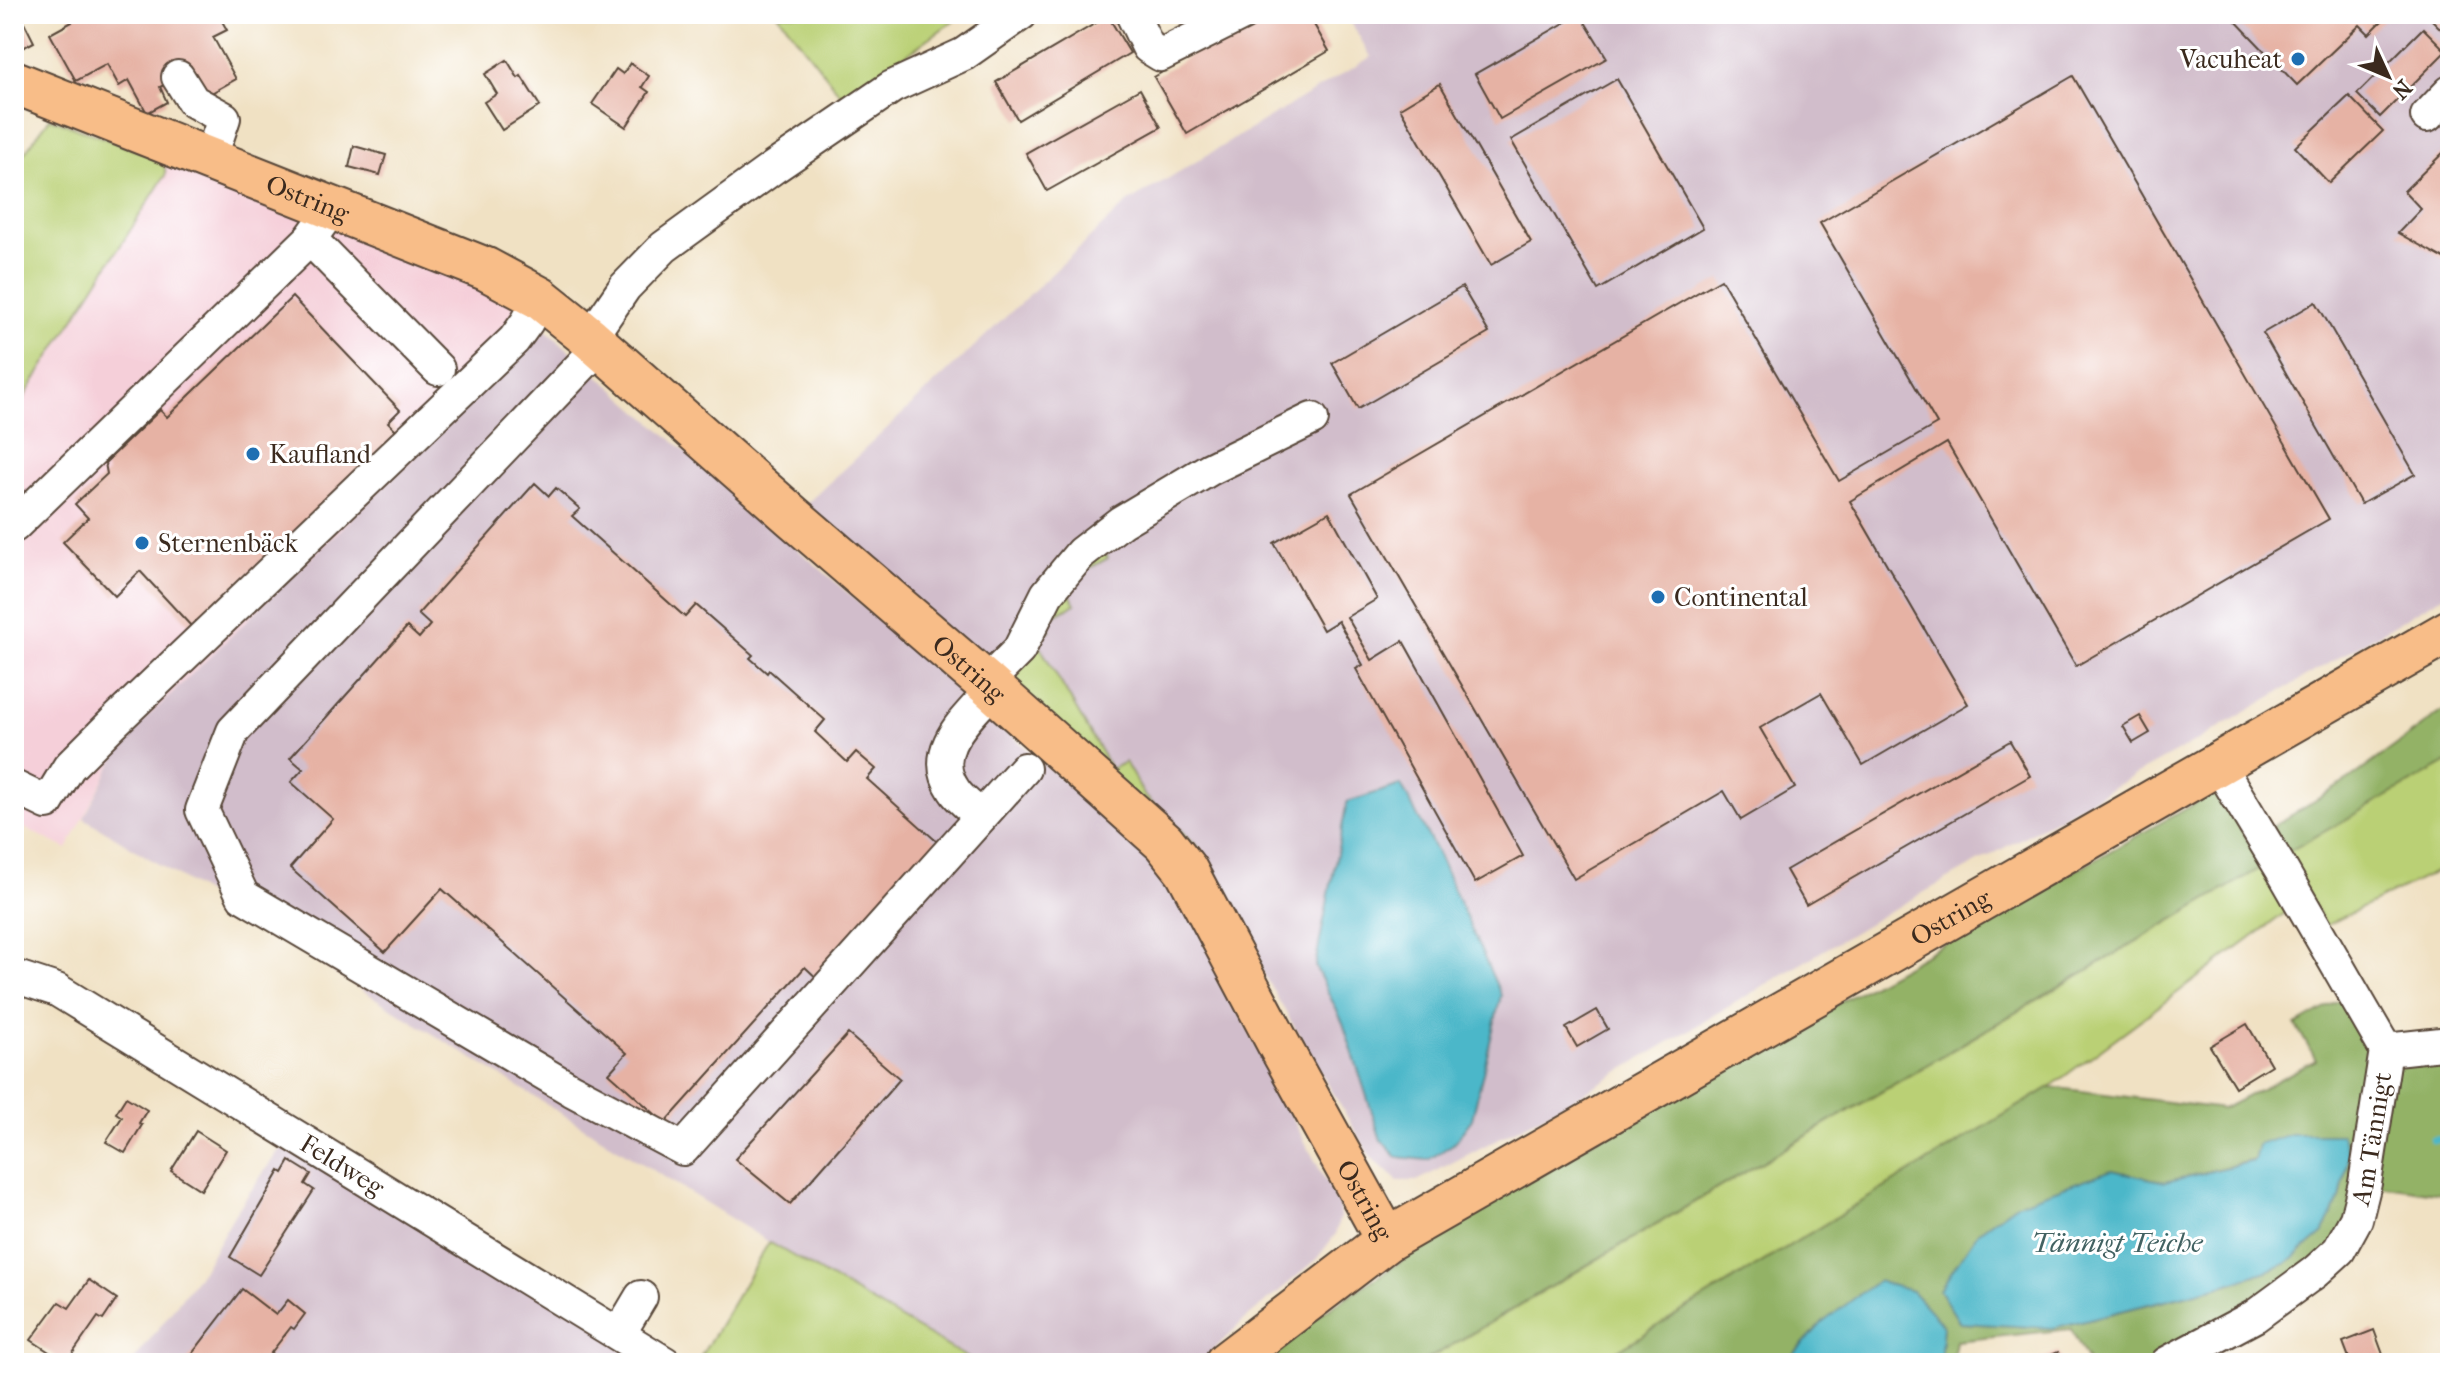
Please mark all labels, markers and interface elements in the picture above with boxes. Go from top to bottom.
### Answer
north arrow [2348,36,2428,116]
place label: Vacuheat [2179,44,2283,75]
marker: Vacuheat [2289,50,2307,68]
text: N [2386,74,2417,104]
street label: Ostring [261,168,355,230]
place label: Kaufland [269,439,372,470]
marker: Kaufland [244,445,262,463]
place label: Sternenbäck [158,528,298,559]
marker: Sternenbäck [133,534,151,552]
place label: Continental [1674,582,1808,613]
marker: Continental [1649,588,1667,606]
street label: Ostring [926,629,1013,710]
street label: Ostring [1905,882,1997,953]
street label: Am Tännigt [2345,1069,2398,1210]
street label: Feldweg [294,1128,391,1204]
street label: Ostring [1330,1155,1400,1247]
water label: Tännigt Teiche [2031,1226,2203,1259]

